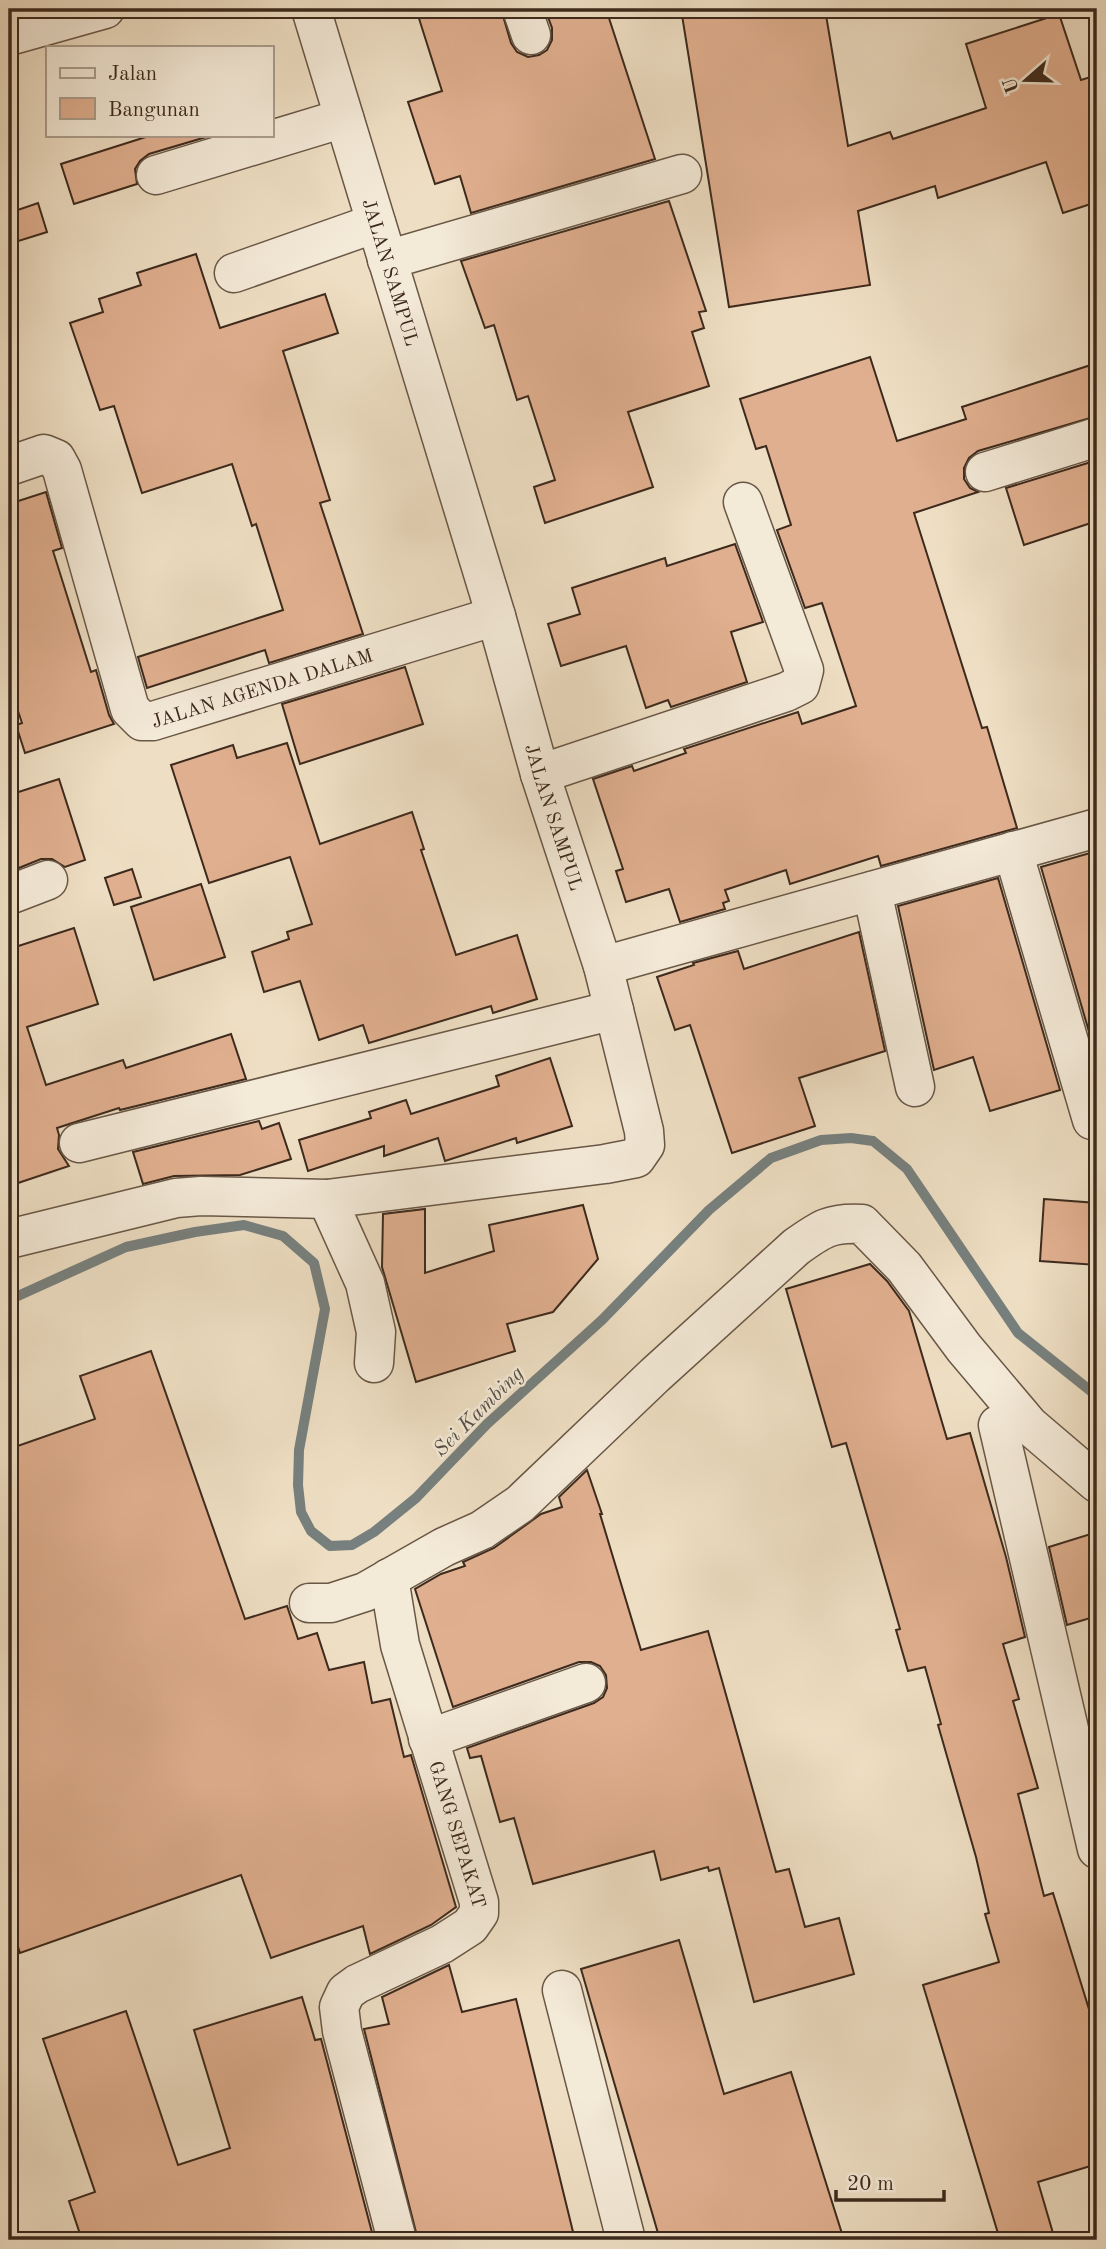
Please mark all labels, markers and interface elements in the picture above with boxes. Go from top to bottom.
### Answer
legend [46,46,273,136]
north arrow [990,46,1060,116]
text: Jalan [108,64,157,85]
text: U [1001,75,1024,95]
text: Bangunan [108,100,200,121]
street label: JALAN SAMPUL [357,197,420,349]
street label: JALAN AGENDA DALAM [150,647,376,733]
street label: JALAN SAMPUL [520,742,585,893]
water label: Sei Kambing [430,1363,528,1461]
street label: GANG SEPAKAT [424,1759,487,1911]
scale bar [836,2158,945,2202]
text: 20 m [847,2174,894,2195]

